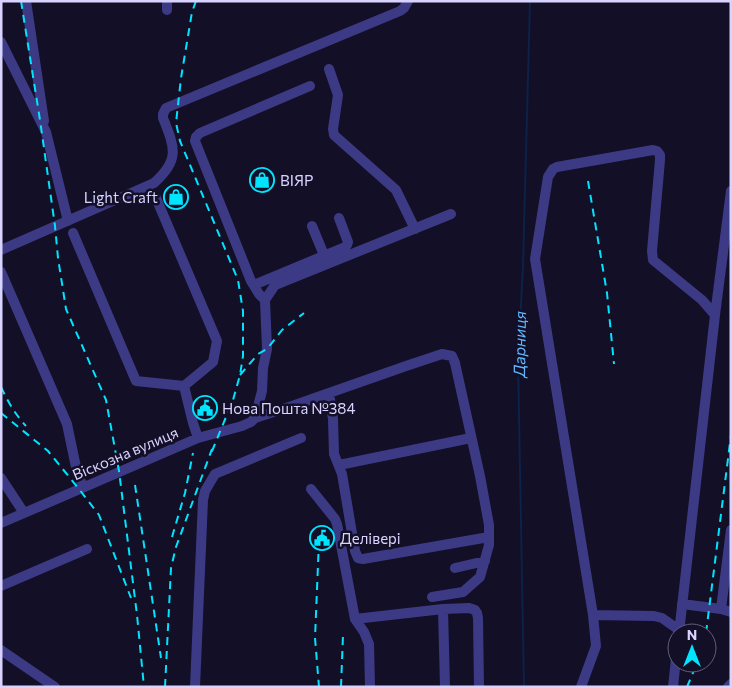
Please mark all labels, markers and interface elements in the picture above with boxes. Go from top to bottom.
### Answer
shop icon: ВІЯР [249,167,275,193]
place label: ВІЯР [280,171,313,189]
shop icon: Light Craft [163,184,189,210]
place label: Light Craft [84,188,158,206]
water label: Дарниця [509,311,529,379]
public building icon: Нова Пошта №384 [192,395,218,421]
place label: Нова Пошта №384 [222,399,355,417]
street label: Віскозна вулиця [69,423,181,483]
public building icon: Делівері [309,525,335,551]
place label: Делівері [340,529,401,547]
north arrow [667,623,717,673]
text: N [687,626,697,643]

